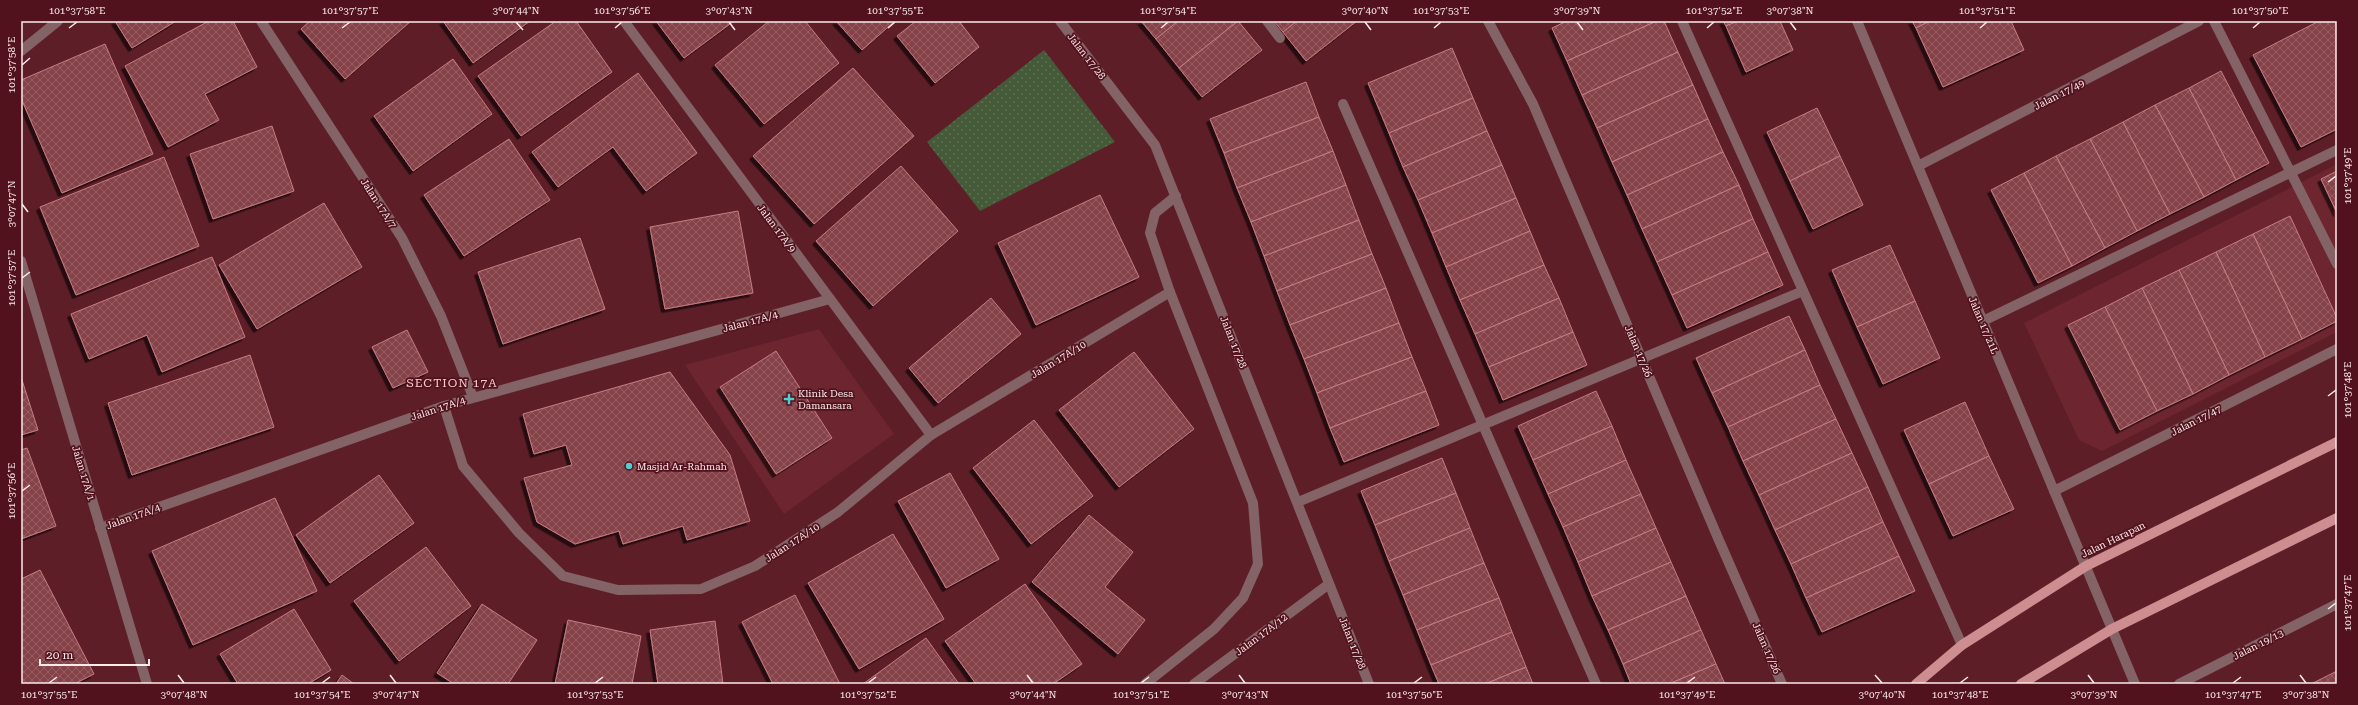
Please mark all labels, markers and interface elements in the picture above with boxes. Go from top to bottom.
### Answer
text: 101°37'58"E [49,5,105,16]
text: 101°37'57"E [322,5,378,16]
text: 3°07'44"N [492,5,540,16]
text: 101°37'56"E [594,5,650,16]
text: 3°07'43"N [705,5,753,16]
text: 101°37'55"E [867,5,923,16]
text: 101°37'54"E [1140,5,1196,16]
text: 3°07'40"N [1341,5,1389,16]
text: 101°37'53"E [1413,5,1469,16]
text: 3°07'39"N [1553,5,1601,16]
text: 101°37'52"E [1686,5,1742,16]
text: 3°07'38"N [1766,5,1814,16]
text: 101°37'51"E [1959,5,2015,16]
text: 101°37'50"E [2232,5,2288,16]
street label: Jalan 17/28 [1065,31,1108,82]
text: 101°37'58"E [6,37,17,93]
street label: Jalan 17/49 [2032,77,2087,112]
text: 101°37'49"E [2342,148,2353,204]
street label: Jalan 17A/7 [359,177,399,230]
text: 3°07'47"N [6,180,17,228]
street label: Jalan 17A/9 [755,202,798,255]
text: 101°37'57"E [6,250,17,306]
street label: Jalan 17/21L [1967,295,2001,355]
street label: Jalan 17A/4 [721,309,779,334]
street label: Jalan 17/28 [1218,315,1249,370]
street label: Jalan 17/26 [1623,324,1654,379]
street label: Jalan 17A/10 [1029,338,1088,380]
text: 101°37'48"E [2342,362,2353,418]
district label: SECTION 17A [406,376,498,390]
place label: Klinik Desa Damansara [798,388,854,411]
marker: Klinik Desa Damansara [783,393,795,405]
street label: Jalan 17A/4 [410,394,467,422]
street label: Jalan 17/47 [2169,403,2224,438]
street label: Jalan 17A/1 [70,444,97,502]
marker: Masjid Ar-Rahmah [624,461,634,471]
place label: Masjid Ar-Rahmah [637,461,728,472]
text: 101°37'56"E [6,463,17,519]
street label: Jalan 17A/4 [105,501,162,531]
street label: Jalan Harapan [2079,519,2147,560]
street label: Jalan 17A/10 [763,521,822,564]
text: 101°37'47"E [2342,575,2353,631]
street label: Jalan 17A/12 [1233,611,1290,658]
street label: Jalan 17/28 [1337,616,1368,671]
street label: Jalan 17/26 [1750,621,1783,676]
street label: Jalan 19/13 [2231,627,2286,662]
scale bar [40,641,149,667]
text: 20 m [46,648,73,662]
text: 101°37'55"E [21,689,77,700]
text: 3°07'48"N [160,689,208,700]
text: 101°37'54"E [294,689,350,700]
text: 3°07'47"N [372,689,420,700]
text: 101°37'53"E [567,689,623,700]
text: 101°37'52"E [840,689,896,700]
text: 3°07'44"N [1009,689,1057,700]
text: 101°37'51"E [1113,689,1169,700]
text: 3°07'43"N [1221,689,1269,700]
text: 101°37'50"E [1386,689,1442,700]
text: 101°37'49"E [1659,689,1715,700]
text: 3°07'40"N [1858,689,1906,700]
text: 101°37'48"E [1932,689,1988,700]
text: 3°07'39"N [2070,689,2118,700]
text: 101°37'47"E [2205,689,2261,700]
text: 3°07'38"N [2282,689,2330,700]

